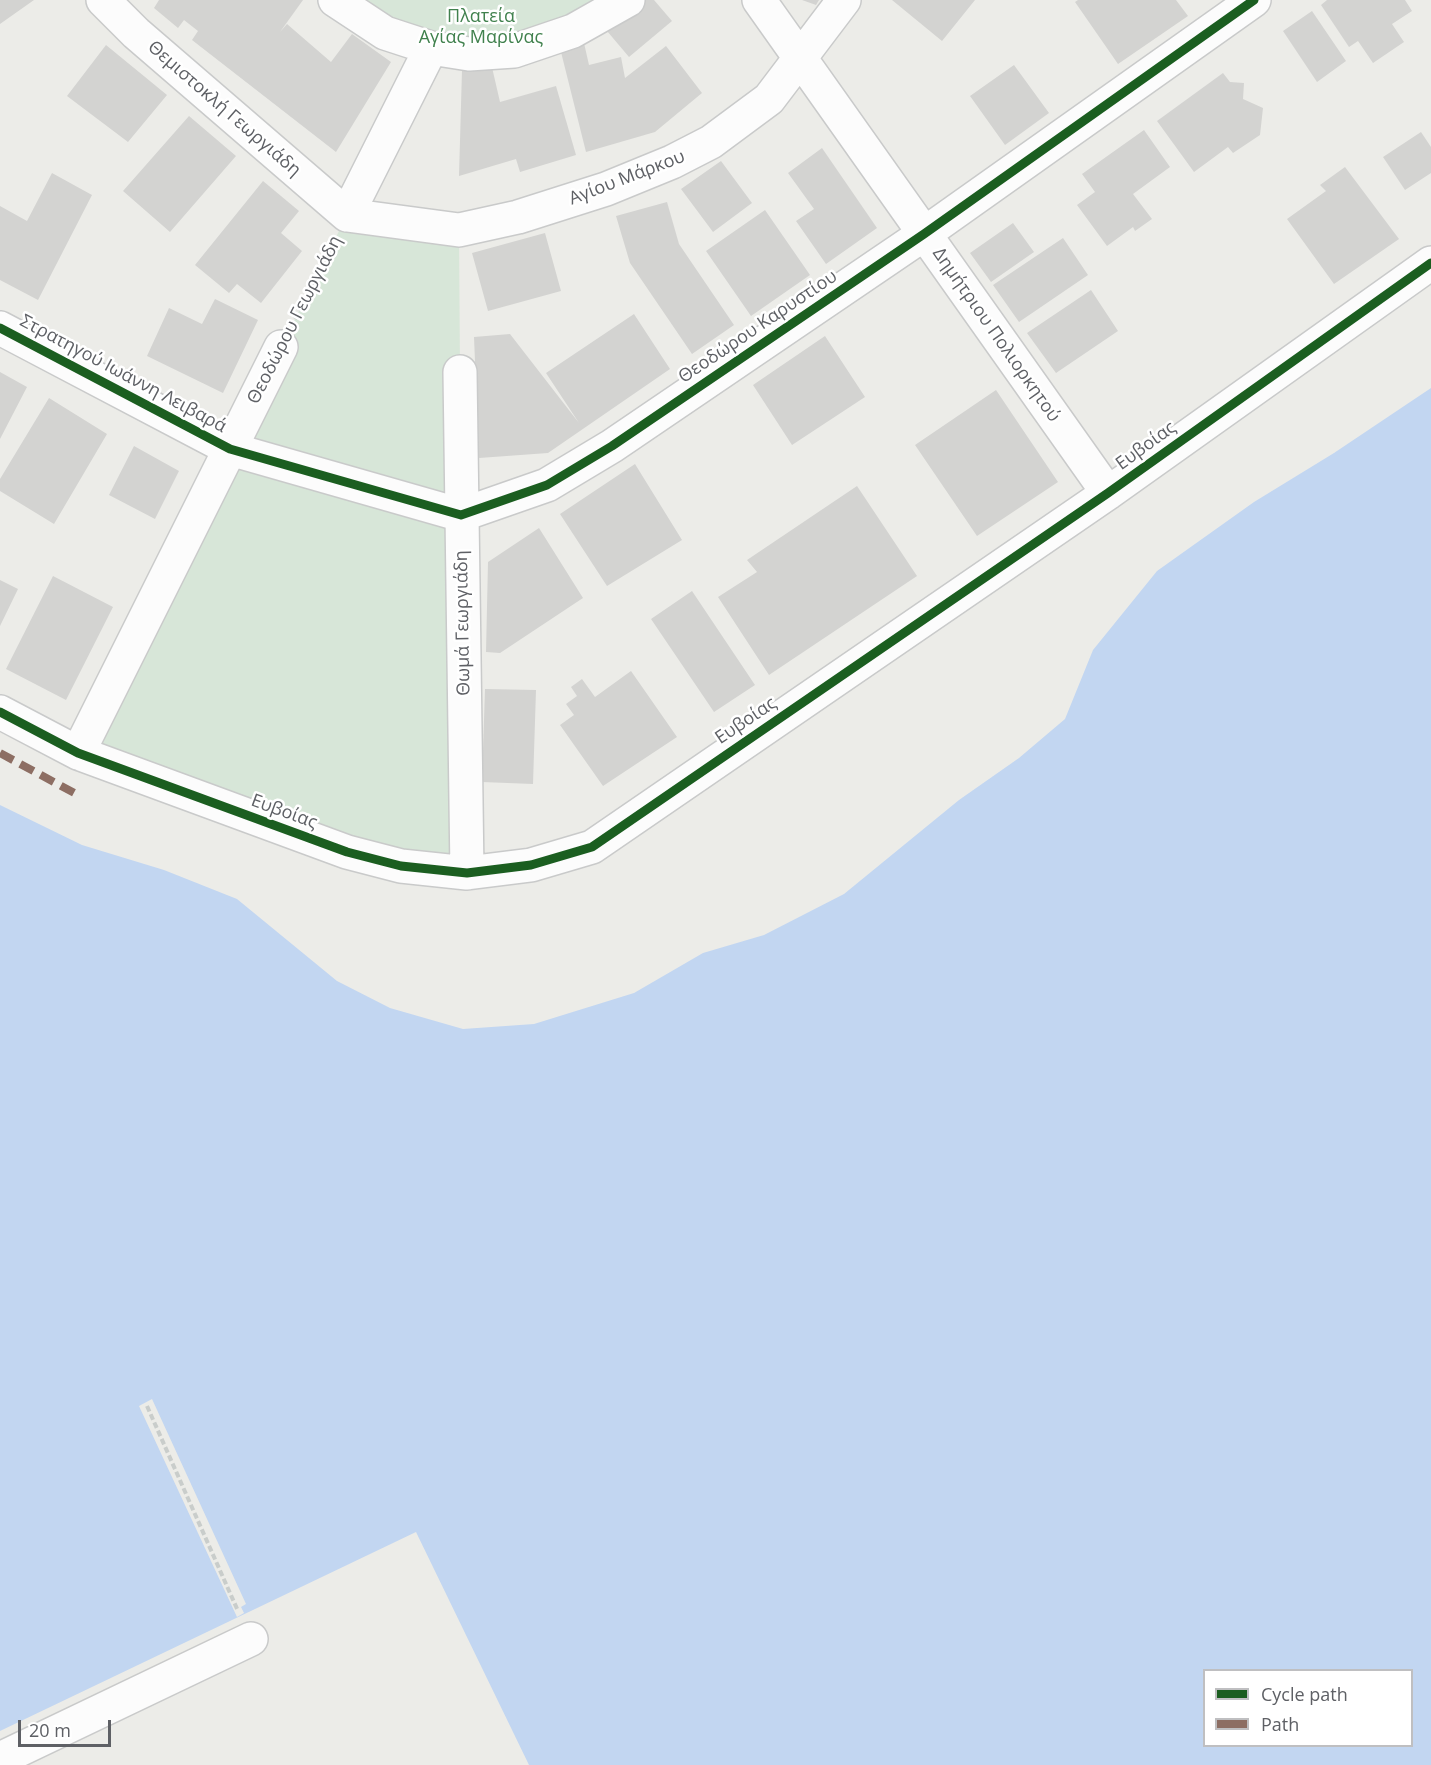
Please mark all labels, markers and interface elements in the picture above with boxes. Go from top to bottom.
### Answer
park label: Πλατεία Αγίας Μαρίνας [419,6,543,48]
street label: Θεμιστοκλή Γεωργιάδη [143,37,305,181]
street label: Αγίου Μάρκου [566,146,688,210]
street label: Θεοδώρου Γεωργιάδη [243,232,347,408]
street label: Δημήτριου Πολιορκητού [928,244,1064,426]
street label: Θεοδώρου Καρυστίου [675,266,841,388]
street label: Στρατηγού Ιωάννη Λειβαρά [16,310,230,438]
street label: Ευβοίας [1112,417,1180,475]
street label: Θωμά Γεωργιάδη [451,550,475,696]
street label: Ευβοίας [711,693,781,749]
street label: Ευβοίας [248,790,320,834]
legend [1203,1669,1413,1747]
text: Cycle path [1261,1682,1348,1706]
scale bar [21,1708,114,1746]
text: Path [1261,1712,1299,1736]
text: 20 m [29,1718,71,1742]

